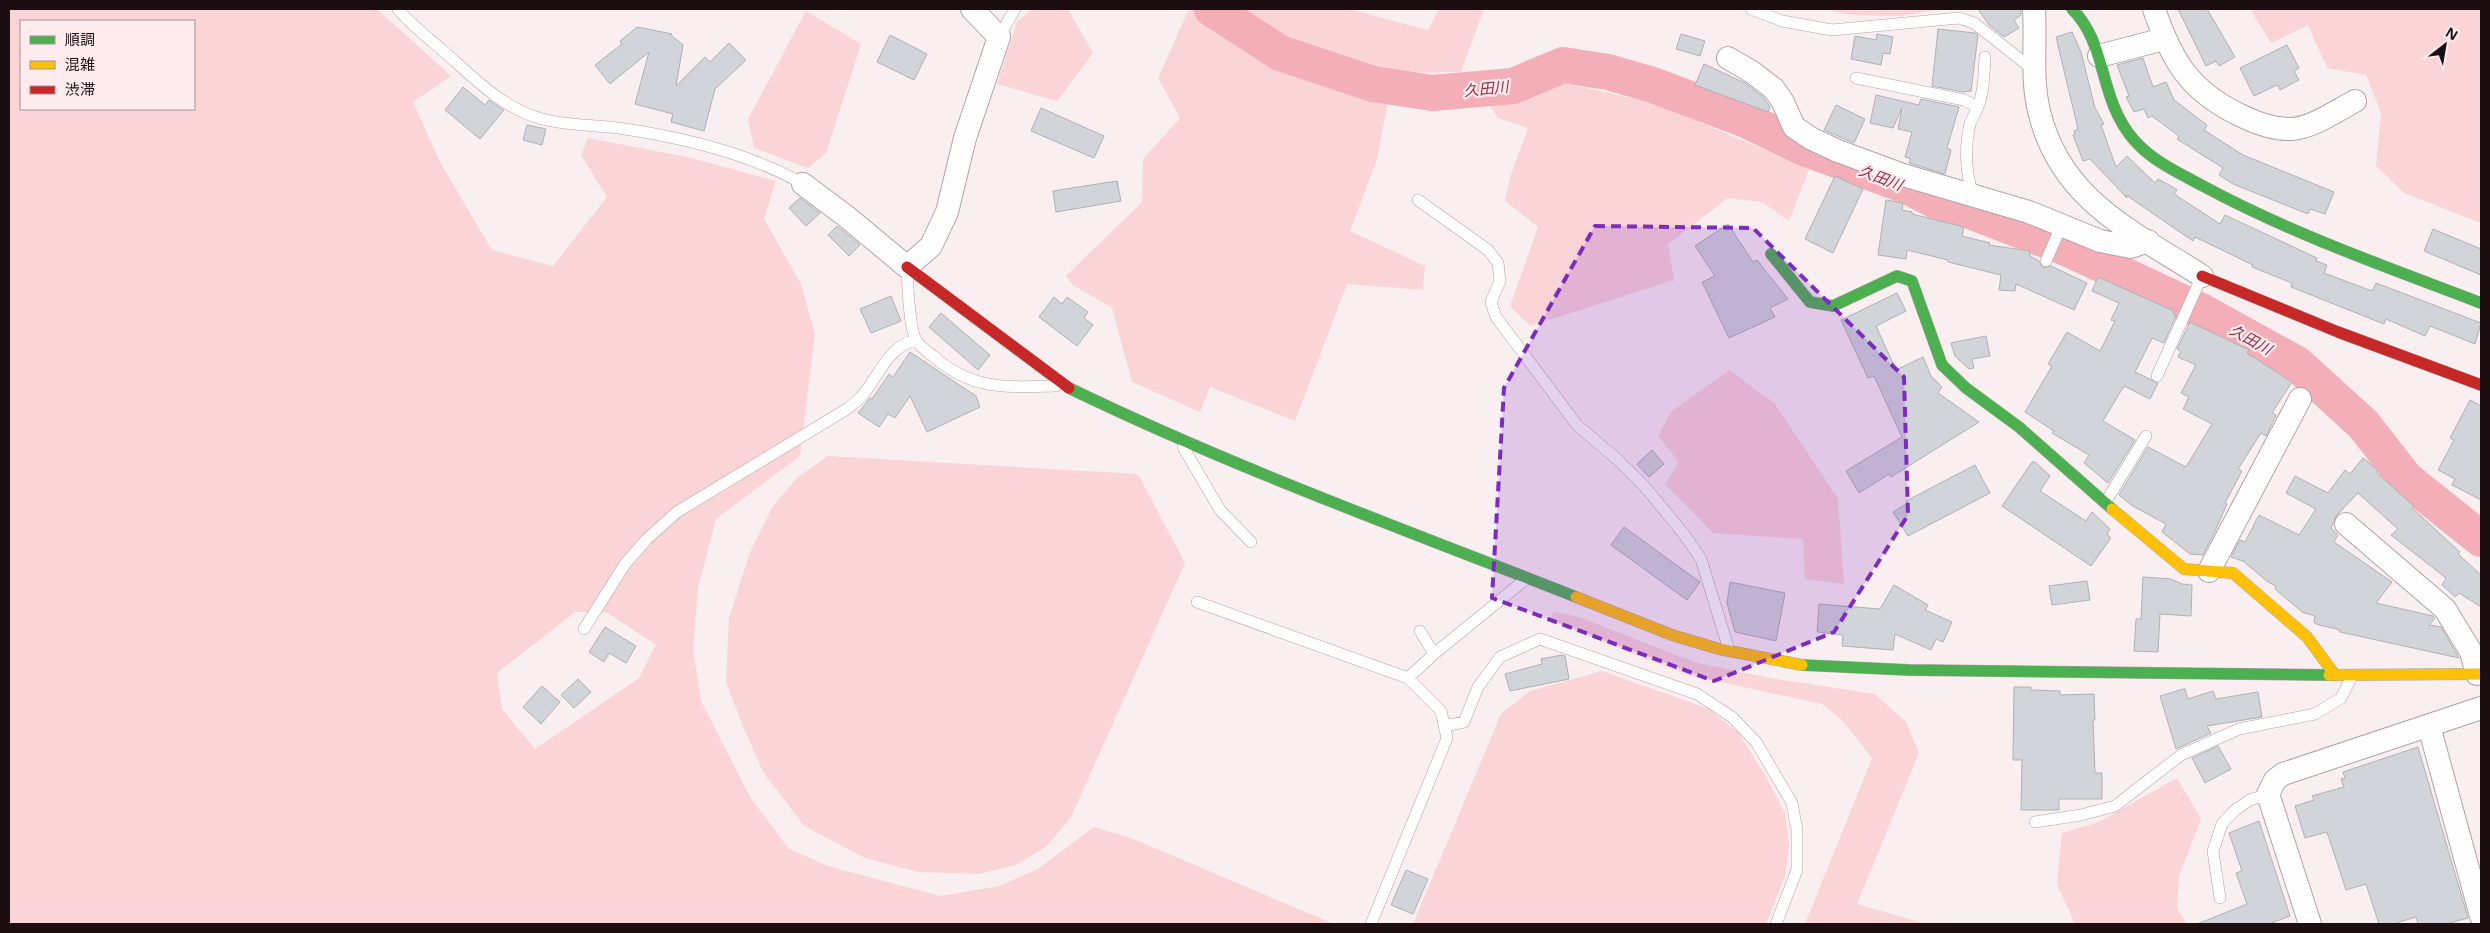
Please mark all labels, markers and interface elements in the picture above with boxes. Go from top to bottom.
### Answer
legend [20,20,195,110]
north arrow [2420,20,2470,70]
text: N [2442,22,2462,45]
text: 順調 [65,29,95,49]
text: 混雑 [65,54,95,74]
water label: 久田川 [1463,75,1511,100]
text: 渋滞 [65,79,95,99]
water label: 久田川 [1856,160,1907,195]
water label: 久田川 [2226,319,2277,360]

